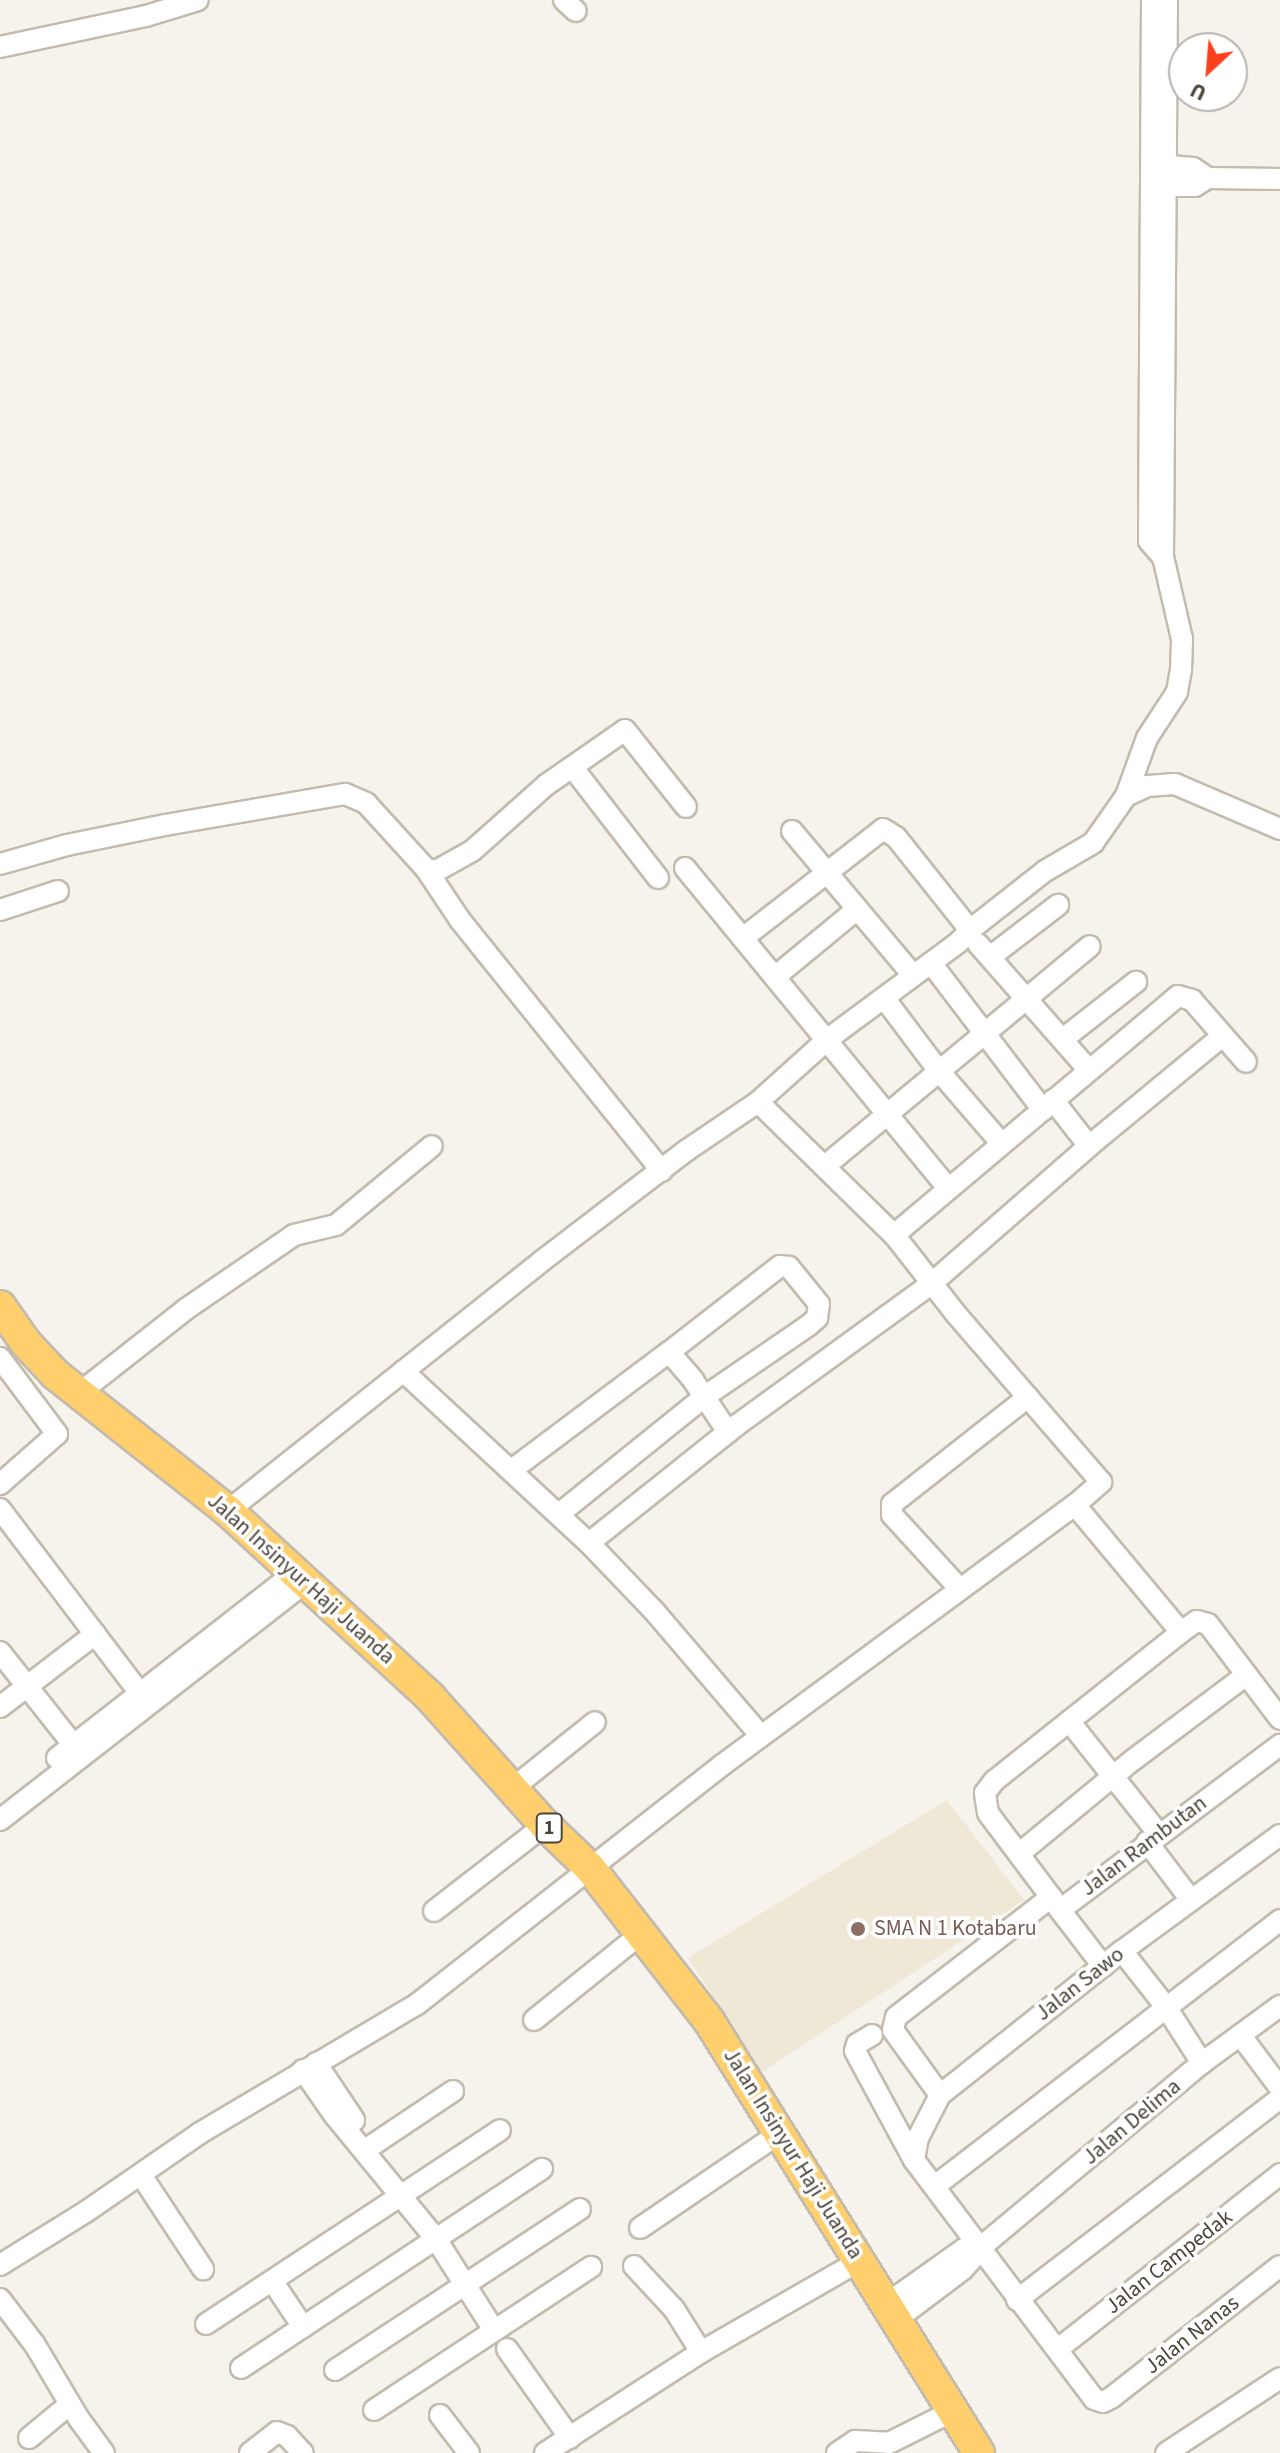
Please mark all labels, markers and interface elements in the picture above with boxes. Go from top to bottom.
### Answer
north arrow [1168,32,1248,112]
text: U [1185,74,1212,109]
street label: Jalan Insinyur Haji Juanda [202,1488,400,1670]
street label: Jalan Rambutan [1076,1790,1212,1902]
road number: 1 [535,1812,563,1844]
place label: SMA N 1 Kotabaru [874,1916,1037,1942]
marker: SMA N 1 Kotabaru [849,1920,867,1938]
street label: Jalan Sawo [1030,1941,1130,2027]
street label: Jalan Insinyur Haji Juanda [717,2044,869,2264]
street label: Jalan Delima [1078,2073,1186,2171]
street label: Jalan Campedak [1100,2204,1238,2320]
street label: Jalan Nanas [1140,2290,1244,2380]

